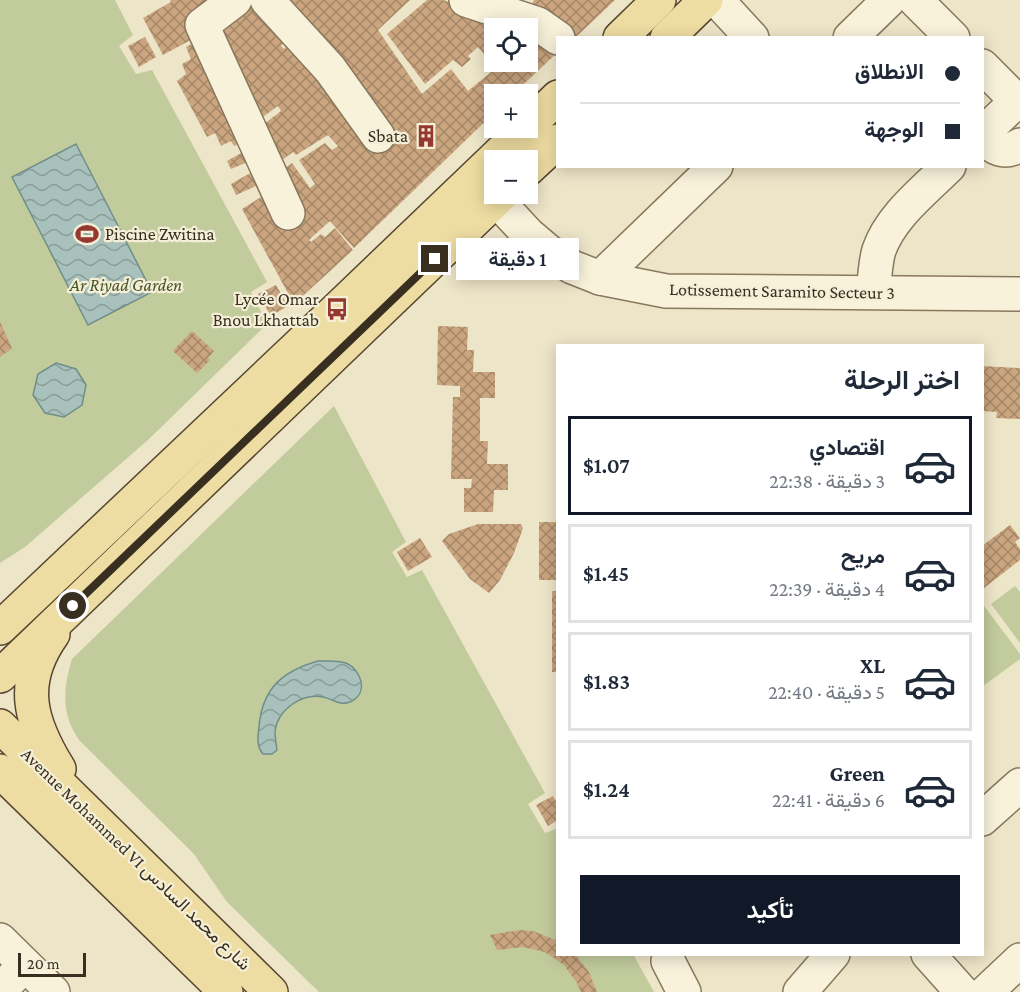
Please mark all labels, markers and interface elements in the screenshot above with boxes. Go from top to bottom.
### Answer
map controls [484,18,538,204]
button: locate [484,18,538,72]
text: الانطلاق [855,59,924,84]
button: + [484,84,538,138]
text: الوجهة [864,117,924,142]
building icon: Sbata [413,123,439,149]
place label: Sbata [368,126,408,146]
button: − [484,150,538,204]
sports icon: Piscine Zwitina [74,221,100,247]
place label: Piscine Zwitina [105,224,215,244]
callout: 1 دقيقة [456,238,579,280]
route end [421,245,448,272]
text: 1 دقيقة [489,248,546,270]
park label: Ar Riyad Garden [69,275,182,295]
street label: Lotissement Saramito Secteur 3 [669,279,895,303]
place label: Lycée Omar Bnou Lkhattab [213,289,320,330]
bus stop icon: Lycée Omar Bnou Lkhattab [324,296,350,322]
text: اختر الرحلة [844,365,960,395]
text: اقتصادي [809,435,885,460]
icon: car [903,439,957,493]
text: $1.07 [583,453,630,478]
text: 3 دقيقة · 22:38 [769,470,885,492]
text: مريح [841,543,885,568]
icon: car [903,547,957,601]
text: $1.45 [583,561,629,586]
text: 4 دقيقة · 22:39 [769,578,885,600]
route start [59,592,86,619]
text: XL [860,653,885,678]
icon: car [903,655,957,709]
text: $1.83 [583,669,630,694]
text: 5 دقيقة · 22:40 [768,681,885,703]
street label: Avenue Mohammed VI شارع محمد السادس [16,744,255,976]
text: Green [829,761,885,786]
icon: car [903,763,957,817]
text: $1.24 [583,777,630,802]
text: 6 دقيقة · 22:41 [772,789,885,811]
button: تأكيد [580,875,960,944]
scale bar [18,950,86,978]
text: 20 m [27,955,60,972]

